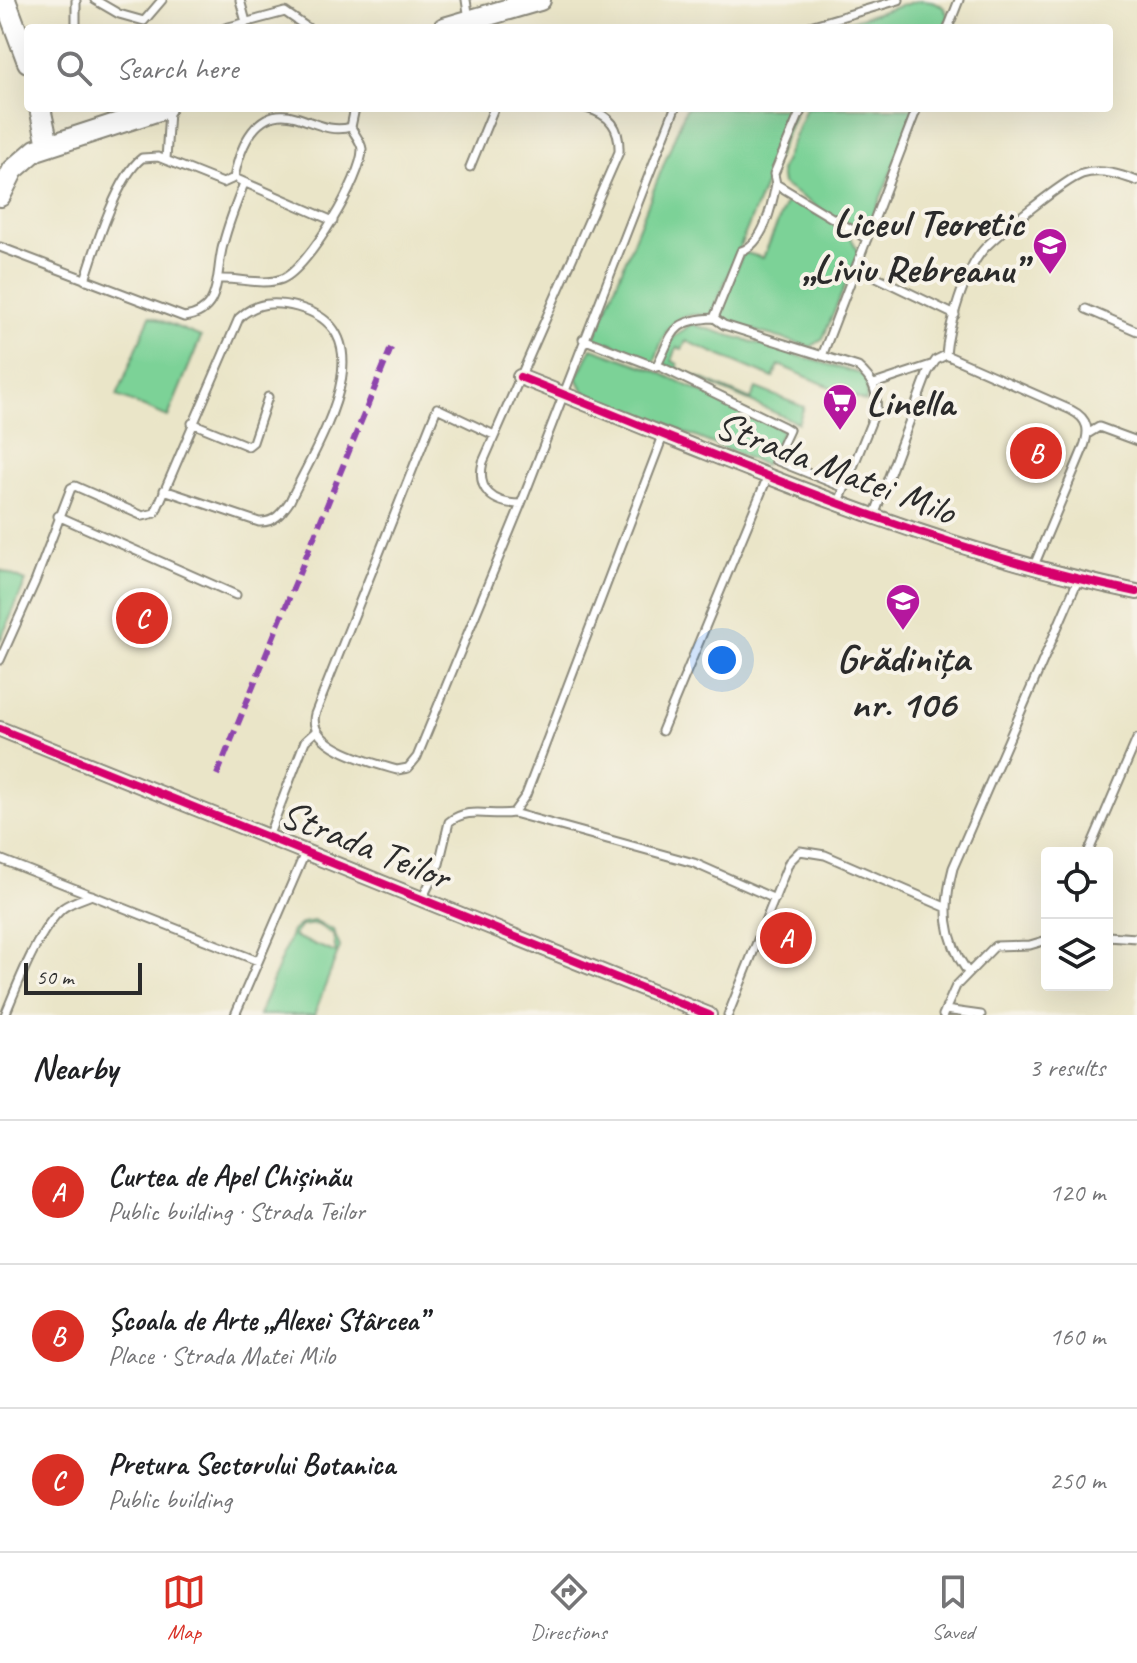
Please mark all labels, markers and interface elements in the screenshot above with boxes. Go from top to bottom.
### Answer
search box [24,24,1113,112]
icon: search [52,46,96,90]
text: Search here [116,49,238,87]
place label: Liceul Teoretic „Liviu Rebreanu” [803,198,1033,294]
school or university icon: Liceul Teoretic „Liviu Rebreanu” [1031,226,1069,276]
place label: Linella [866,377,957,427]
supermarket icon: Linella [821,382,859,432]
street label: Strada Matei Milo [709,399,964,537]
pin: B [1010,423,1062,483]
school or university icon: Grădinița nr. 106 [884,582,922,632]
pin: C [116,588,168,648]
place label: Grădinița nr. 106 [837,633,973,729]
your location [702,640,742,680]
street label: Strada Teilor [274,788,460,903]
map controls [1041,847,1113,991]
button: locate [1041,847,1113,919]
pin: A [760,908,812,968]
button: layers [1041,919,1113,991]
scale bar [24,959,142,995]
text: 50 m [36,963,73,991]
text: Nearby [32,1046,118,1089]
text: 3 results [1029,1051,1105,1084]
text: Curtea de Apel Chișinău [108,1157,351,1195]
text: A [51,1176,65,1209]
text: 120 m [1049,1176,1105,1209]
text: Public building · Strada Teilor [108,1195,365,1228]
text: Școala de Arte „Alexei Stârcea” [108,1301,426,1339]
text: B [51,1320,65,1353]
text: 160 m [1049,1320,1105,1353]
text: Place · Strada Matei Milo [108,1339,335,1372]
text: Pretura Sectorului Botanica [108,1445,395,1483]
text: C [52,1464,64,1497]
text: 250 m [1049,1464,1105,1497]
text: Public building [108,1483,231,1516]
tab: Map [162,1570,206,1646]
tab: Directions [530,1570,607,1646]
tab: Saved [931,1570,975,1646]

